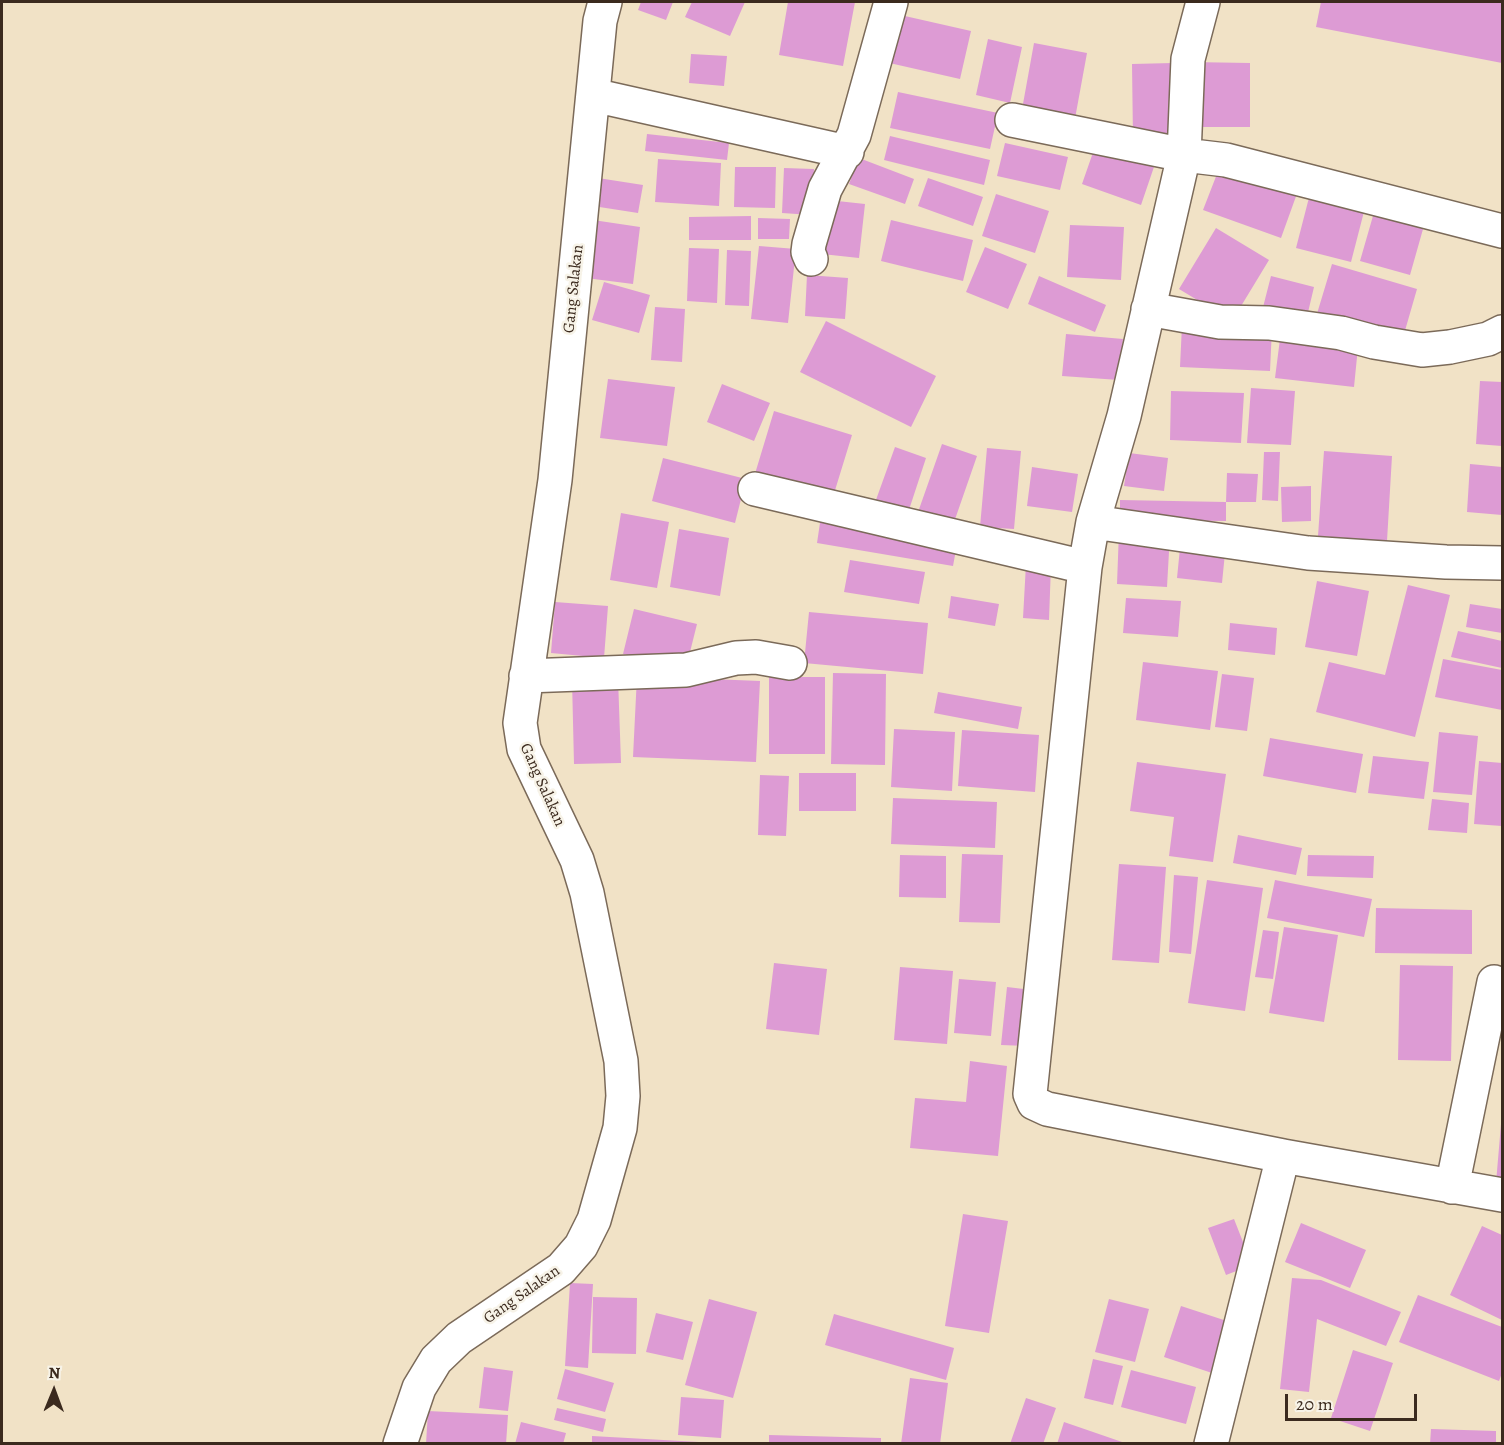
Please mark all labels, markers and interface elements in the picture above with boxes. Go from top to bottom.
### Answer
street label: Gang Salakan [560,244,588,334]
street label: Gang Salakan [515,741,569,829]
street label: Gang Salakan [480,1262,564,1328]
north arrow [24,1361,84,1421]
text: N [48,1362,60,1384]
scale bar [1288,1382,1420,1420]
text: 20 m [1296,1392,1333,1416]

